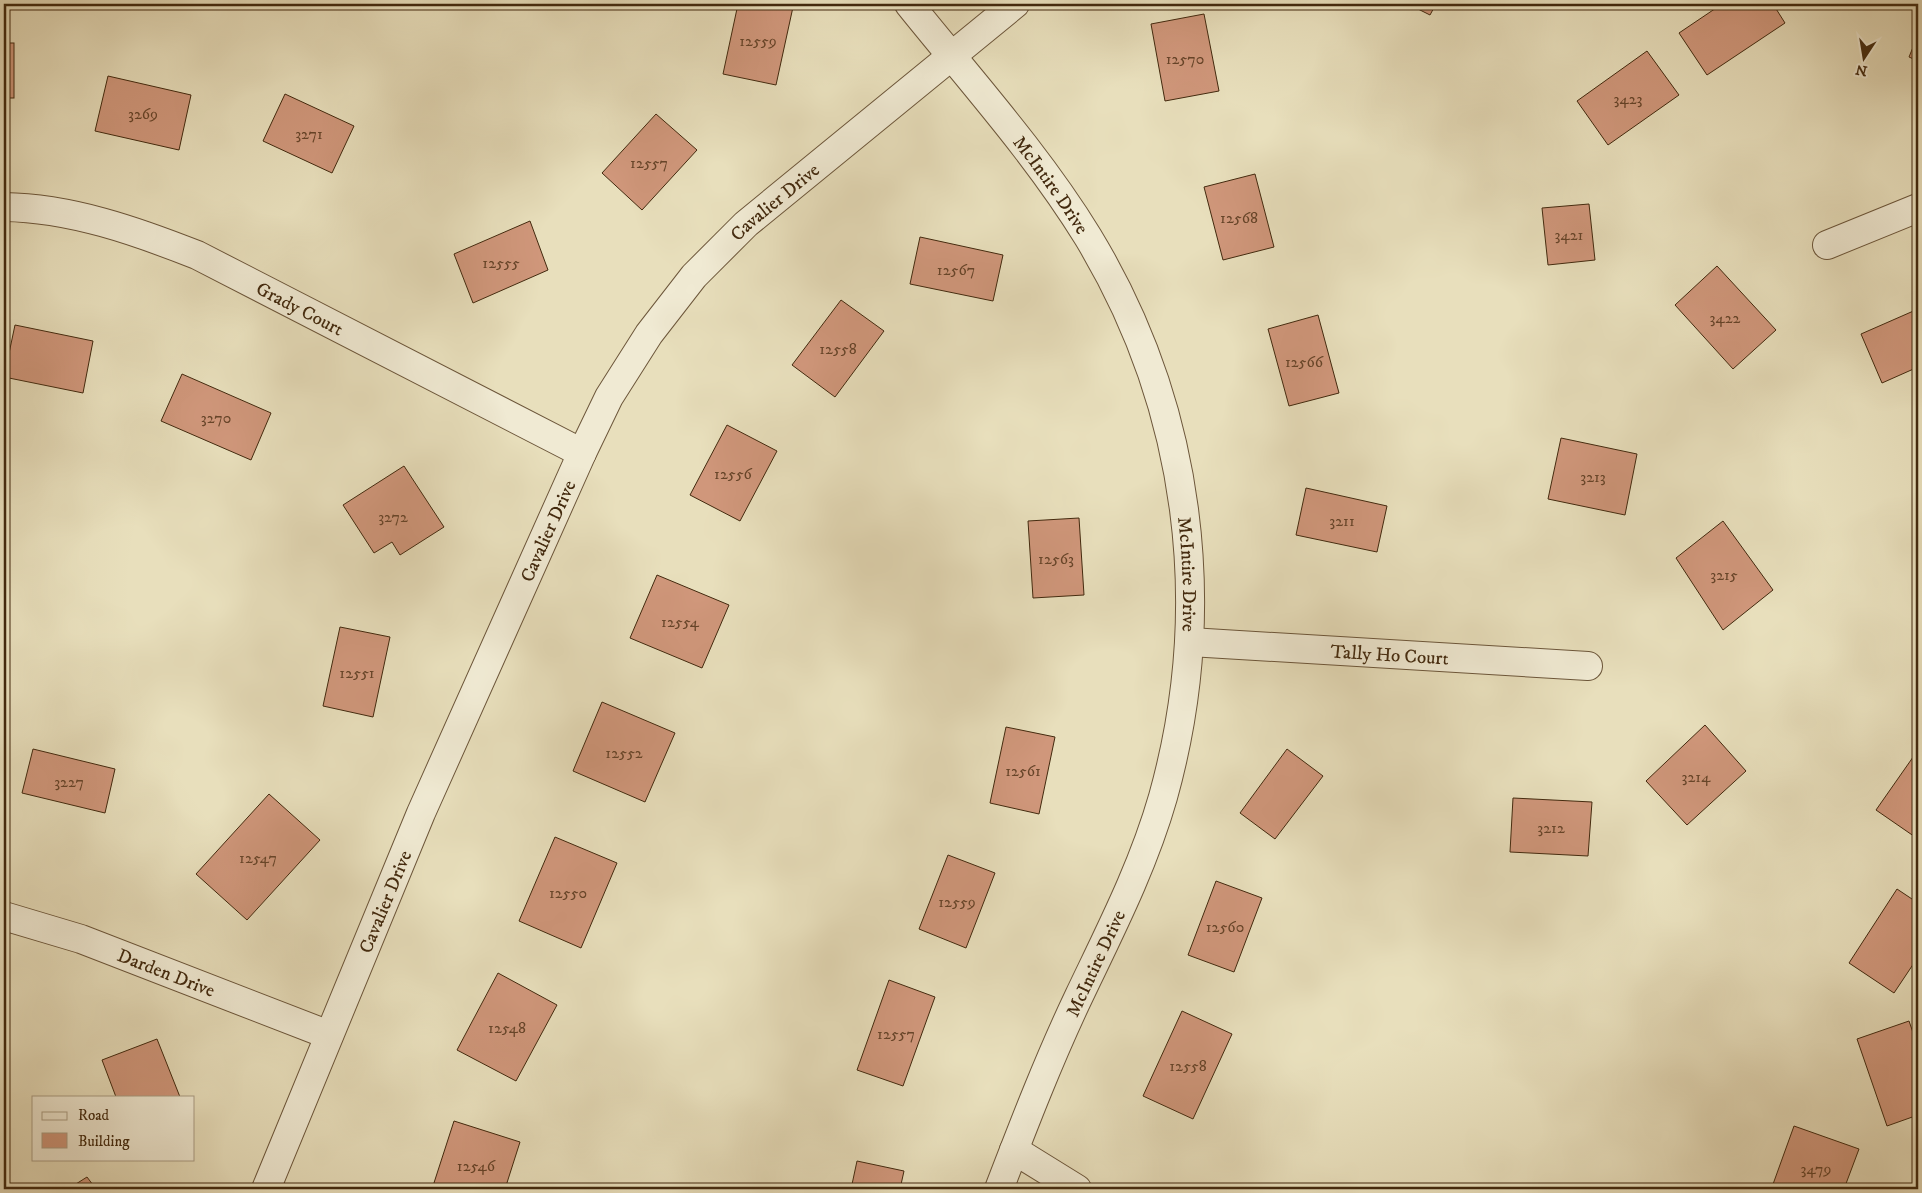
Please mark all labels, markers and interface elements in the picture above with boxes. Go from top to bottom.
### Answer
house number: 12559 [739,31,777,51]
north arrow [1840,32,1890,82]
house number: 12570 [1166,49,1204,69]
text: N [1854,60,1869,80]
house number: 3423 [1613,89,1643,109]
house number: 3269 [128,104,158,124]
house number: 3271 [295,124,323,144]
street label: McIntire Drive [1008,131,1093,239]
house number: 12557 [630,153,668,173]
street label: Cavalier Drive [726,159,825,246]
house number: 12568 [1220,208,1258,228]
house number: 3421 [1555,225,1584,245]
house number: 12555 [482,253,520,273]
house number: 12567 [937,260,975,280]
street label: Grady Court [252,277,347,341]
house number: 3422 [1710,308,1741,328]
house number: 12558 [819,339,857,359]
house number: 12566 [1285,352,1324,372]
house number: 3270 [201,408,231,428]
house number: 12556 [714,464,753,484]
house number: 3213 [1580,467,1606,487]
street label: Cavalier Drive [516,477,581,586]
house number: 3272 [378,507,408,527]
house number: 3211 [1329,511,1355,531]
street label: McIntire Drive [1172,516,1200,632]
house number: 12563 [1038,549,1074,569]
house number: 3215 [1710,565,1738,585]
house number: 12554 [661,612,700,632]
street label: Tally Ho Court [1330,640,1449,671]
house number: 12551 [339,663,375,683]
house number: 12552 [605,743,643,763]
house number: 12561 [1005,761,1041,781]
house number: 3214 [1682,767,1711,787]
house number: 3227 [54,772,84,792]
house number: 3212 [1537,818,1565,838]
street label: Cavalier Drive [354,847,417,957]
house number: 12547 [239,848,277,868]
house number: 12550 [549,883,587,903]
house number: 12559 [938,892,976,912]
street label: McIntire Drive [1062,906,1131,1021]
house number: 12560 [1206,917,1244,937]
street label: Darden Drive [114,944,218,1003]
house number: 12548 [488,1018,526,1038]
house number: 12557 [877,1024,915,1044]
house number: 12558 [1169,1056,1207,1076]
legend [32,1096,195,1160]
text: Road [78,1106,110,1125]
text: Building [78,1132,130,1151]
house number: 12546 [457,1156,496,1176]
house number: 3479 [1800,1159,1832,1179]

